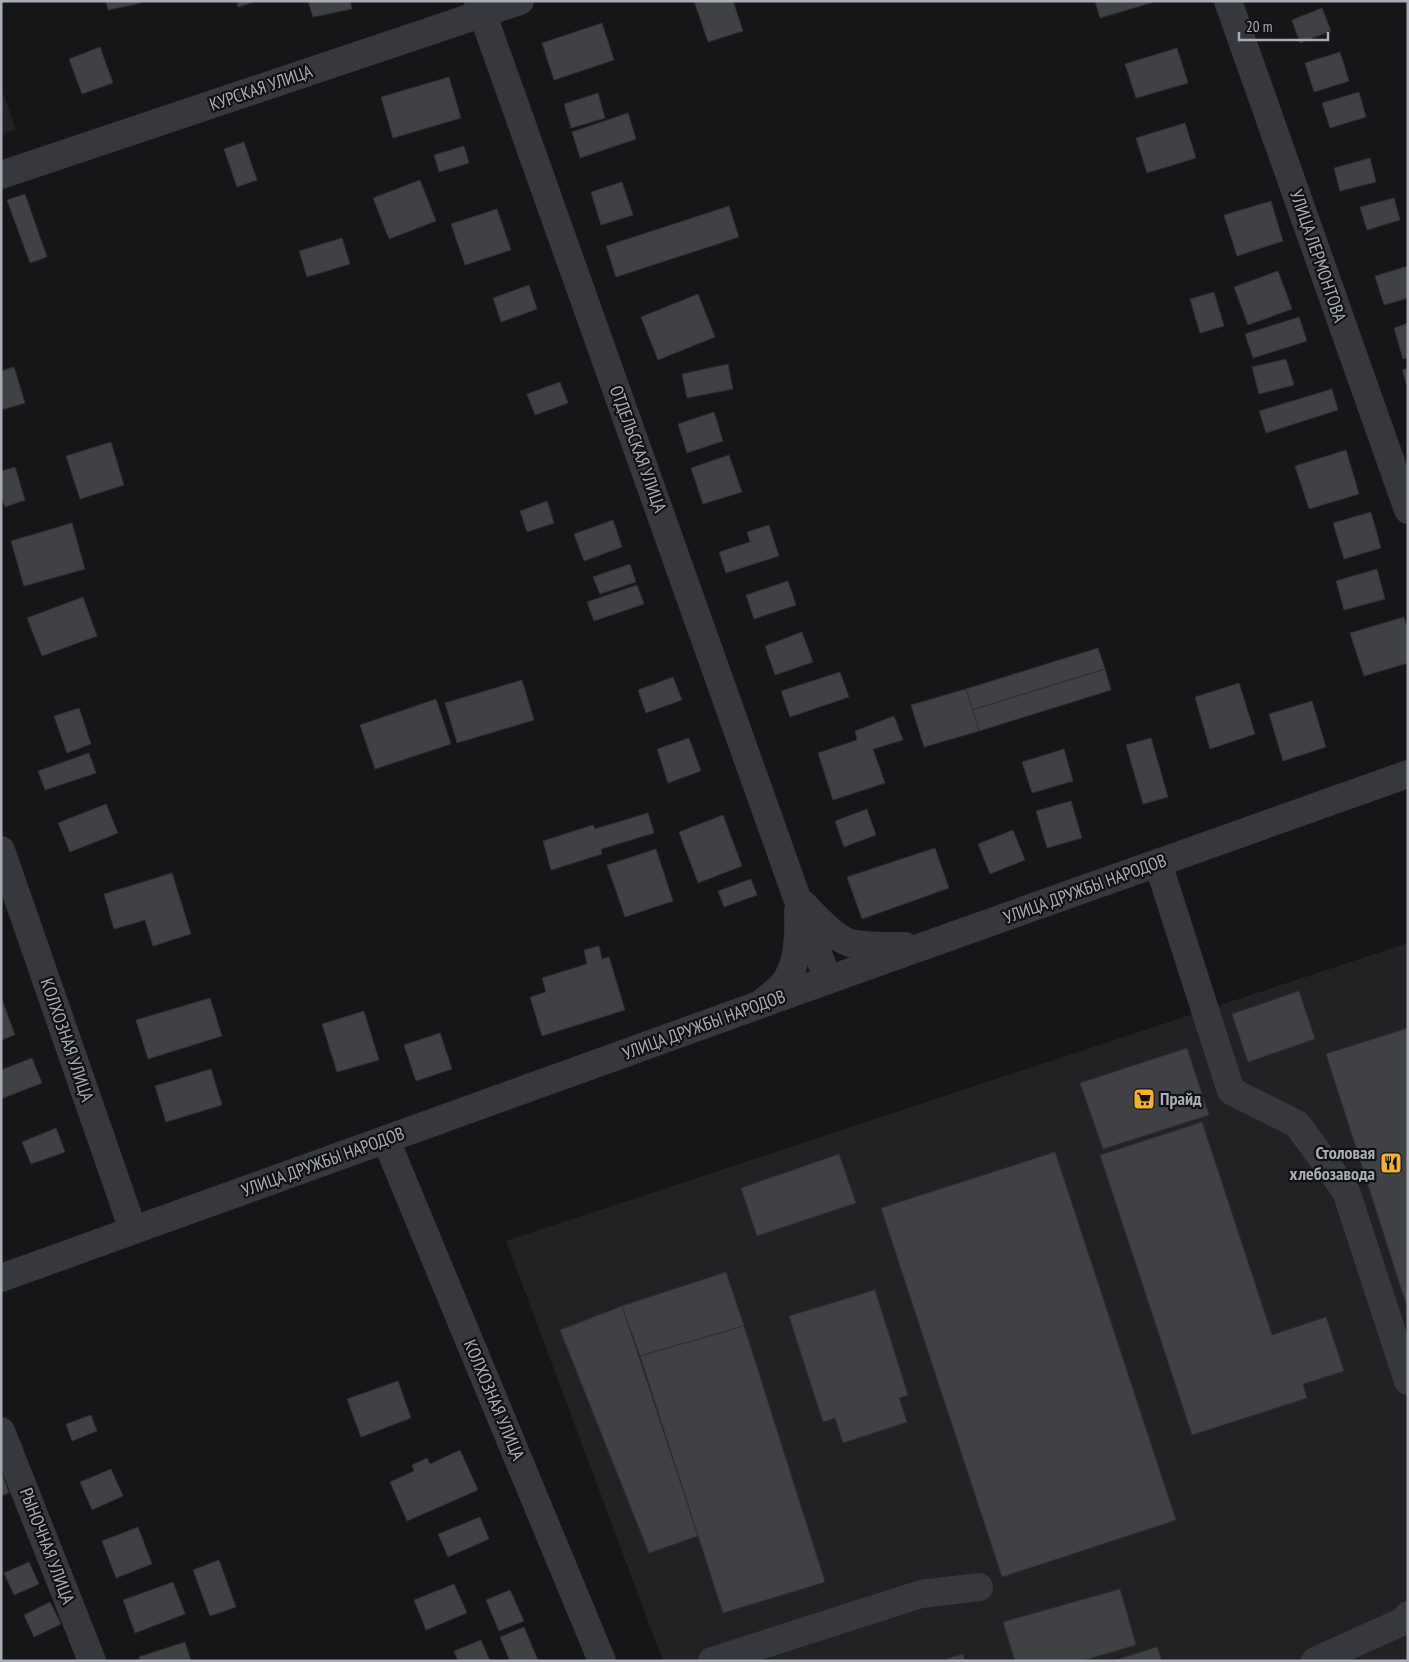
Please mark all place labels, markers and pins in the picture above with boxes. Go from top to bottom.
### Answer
supermarket icon: Прайд [1132,1087,1156,1111]
place label: Прайд [1160,1087,1202,1110]
place label: Столовая хлебозавода [1290,1141,1375,1185]
restaurant icon: Столовая хлебозавода [1379,1151,1403,1175]

